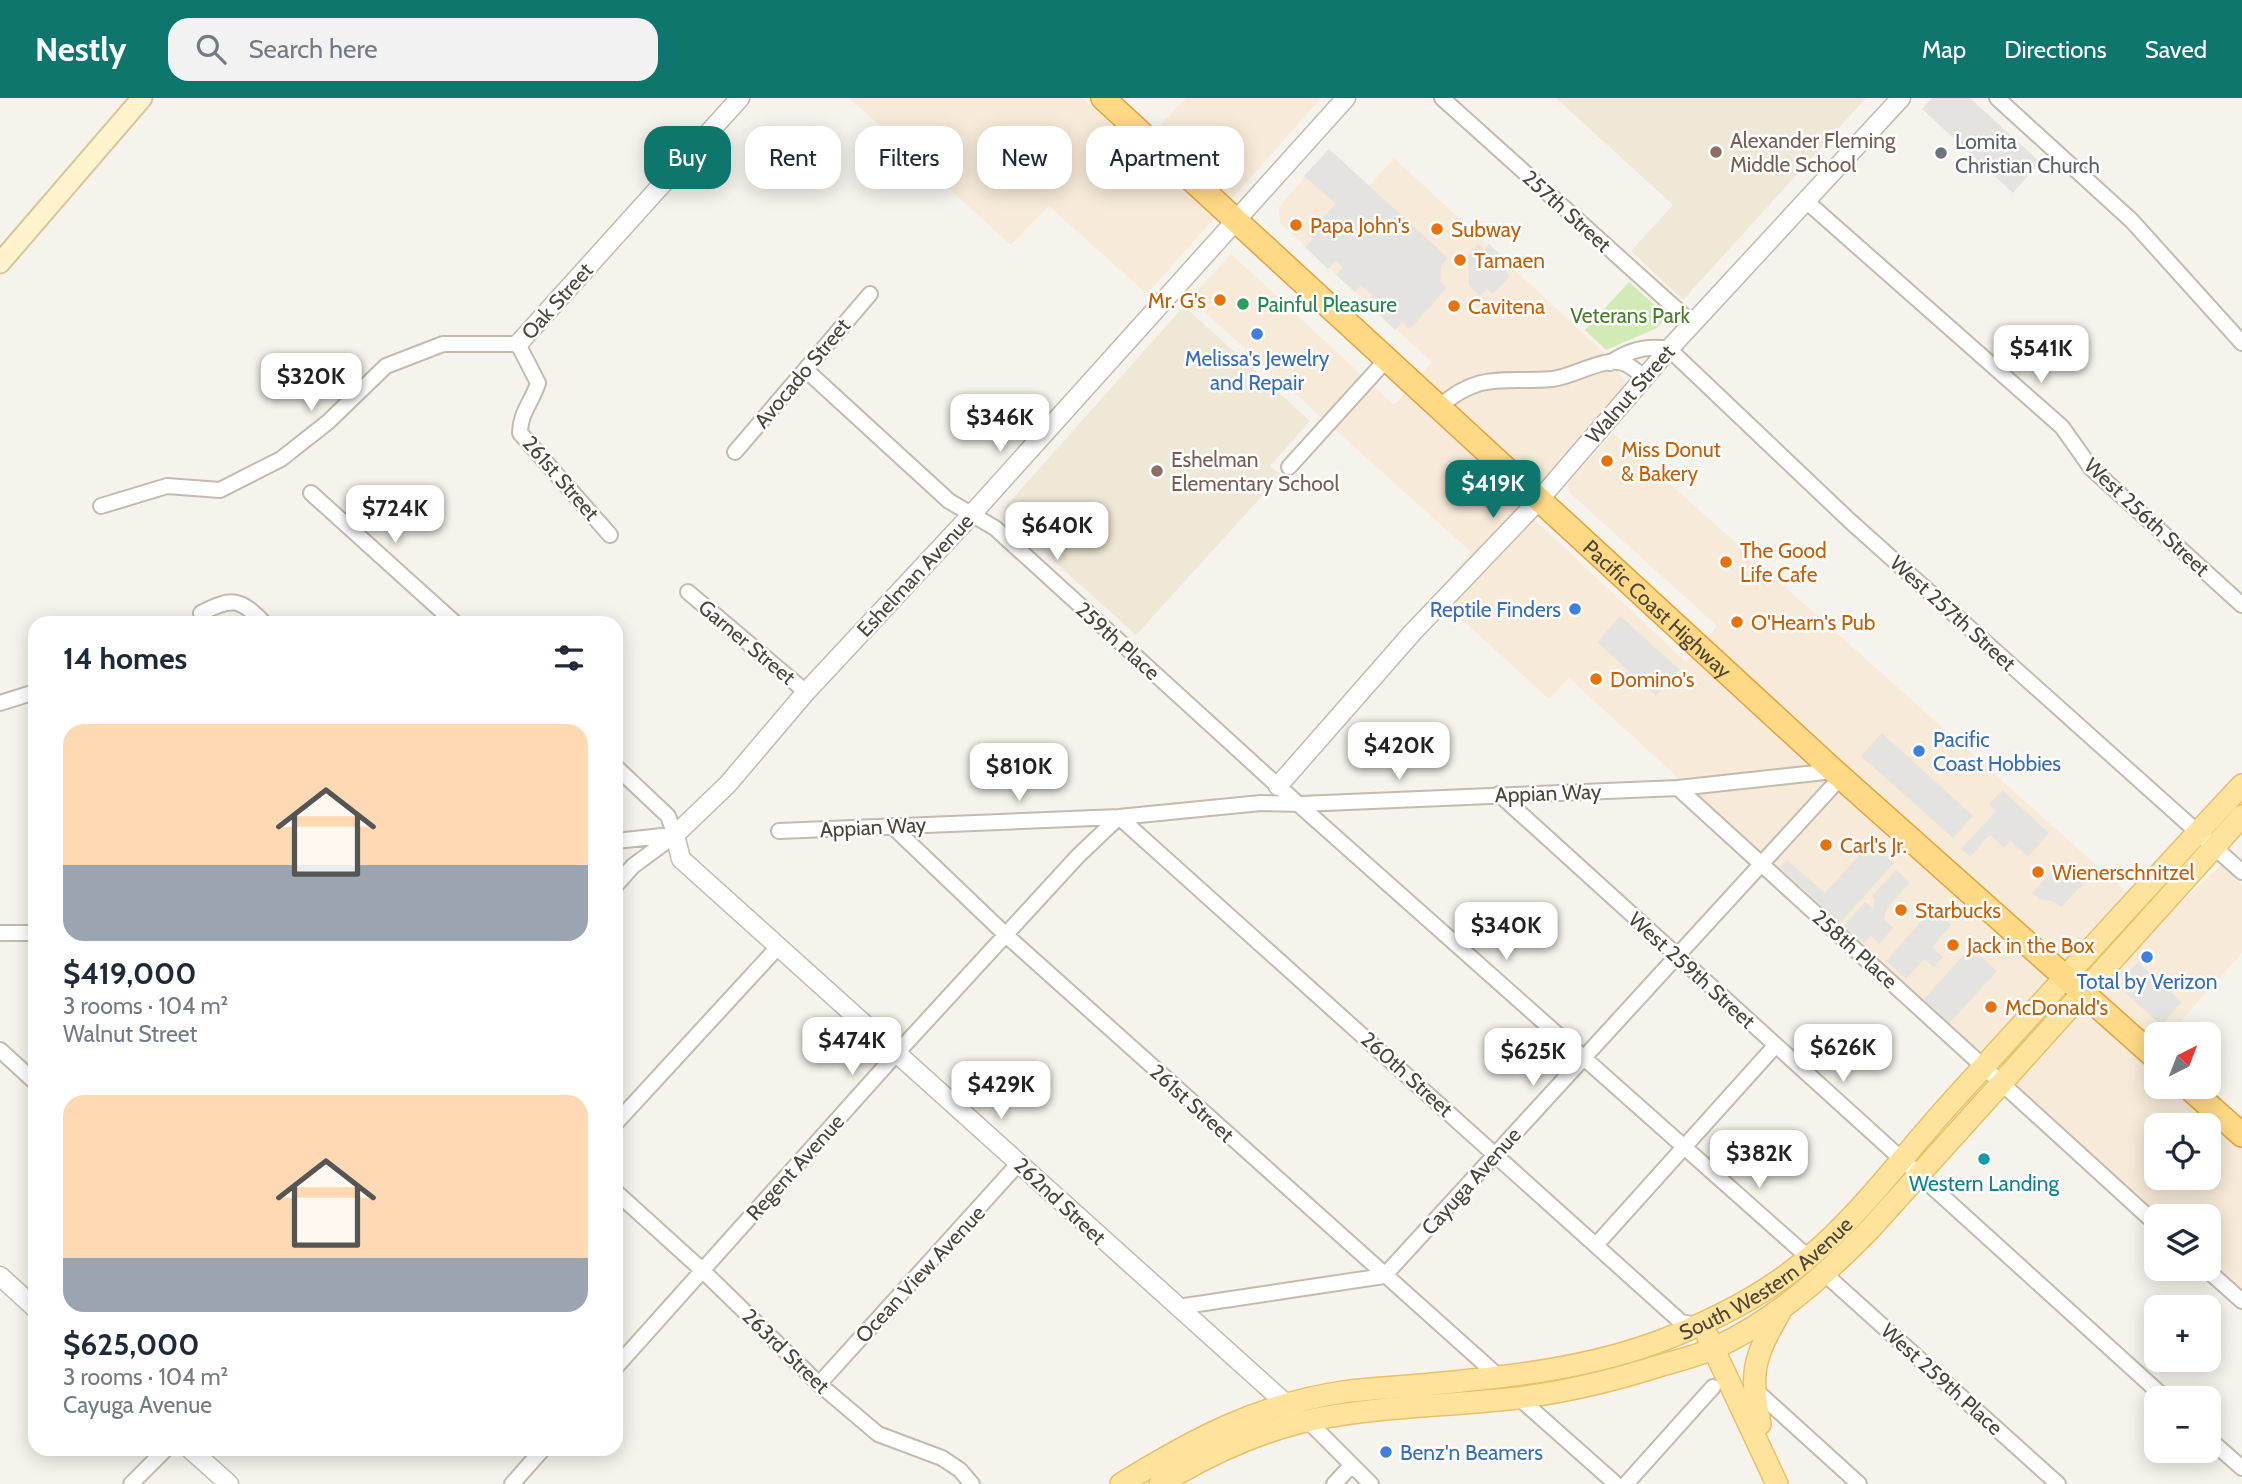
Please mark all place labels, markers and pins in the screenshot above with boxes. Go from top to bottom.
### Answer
place label: Alexander Fleming Middle School [1730,128,1896,177]
place label: Lomita Christian Church [1955,129,2100,178]
marker: Alexander Fleming Middle School [1708,144,1724,160]
marker: Lomita Christian Church [1933,145,1949,161]
place label: Papa John's [1310,213,1410,238]
marker: Papa John's [1288,217,1304,233]
place label: Subway [1451,217,1521,242]
marker: Subway [1429,221,1445,237]
place label: Tamaen [1474,248,1545,273]
marker: Tamaen [1452,252,1468,268]
place label: Mr. G's [1148,288,1206,313]
marker: Mr. G's [1212,292,1228,308]
place label: Painful Pleasure [1257,292,1397,317]
place label: Cavitena [1468,294,1545,319]
marker: Painful Pleasure [1235,296,1251,312]
marker: Cavitena [1446,298,1462,314]
marker: Melissa's Jewelry and Repair [1249,326,1265,342]
pin: $541K [1992,326,2090,385]
place label: Melissa's Jewelry and Repair [1185,346,1330,395]
pin: $320K [262,354,360,413]
pin: $346K [951,394,1049,454]
place label: Miss Donut & Bakery [1621,437,1721,486]
place label: Eshelman Elementary School [1171,447,1339,496]
marker: Miss Donut & Bakery [1599,453,1615,469]
pin: $419K [1444,460,1542,520]
marker: Eshelman Elementary School [1149,463,1165,479]
pin: $724K [346,486,444,545]
pin: $640K [1008,503,1106,562]
place label: The Good Life Cafe [1740,538,1827,587]
marker: The Good Life Cafe [1718,554,1734,570]
place label: Reptile Finders [1430,597,1561,622]
marker: Reptile Finders [1567,601,1583,617]
place label: O'Hearn's Pub [1751,610,1875,635]
marker: O'Hearn's Pub [1729,614,1745,630]
place label: Domino's [1610,667,1695,692]
marker: Domino's [1588,671,1604,687]
pin: $420K [1350,722,1448,782]
place label: Pacific Coast Hobbies [1933,727,2061,776]
marker: Pacific Coast Hobbies [1911,743,1927,759]
pin: $810K [970,744,1068,803]
place label: Carl's Jr. [1840,833,1907,858]
marker: Carl's Jr. [1818,837,1834,853]
place label: Wienerschnitzel [2052,860,2194,885]
marker: Wienerschnitzel [2030,864,2046,880]
place label: Starbucks [1915,898,2001,923]
pin: $340K [1457,902,1555,962]
marker: Starbucks [1893,902,1909,918]
place label: Jack in the Box [1966,933,2094,958]
marker: Jack in the Box [1945,937,1961,953]
marker: Total by Verizon [2139,949,2155,965]
place label: Total by Verizon [2077,969,2217,994]
place label: McDonald's [2005,995,2109,1020]
marker: McDonald's [1983,999,1999,1015]
pin: $474K [803,1018,901,1077]
pin: $626K [1794,1024,1892,1084]
pin: $625K [1484,1028,1582,1088]
pin: $429K [952,1062,1050,1121]
pin: $382K [1710,1130,1808,1190]
marker: Western Landing [1976,1151,1992,1167]
place label: Western Landing [1909,1171,2060,1196]
place label: Benz'n Beamers [1400,1440,1543,1465]
marker: Benz'n Beamers [1378,1444,1394,1460]

